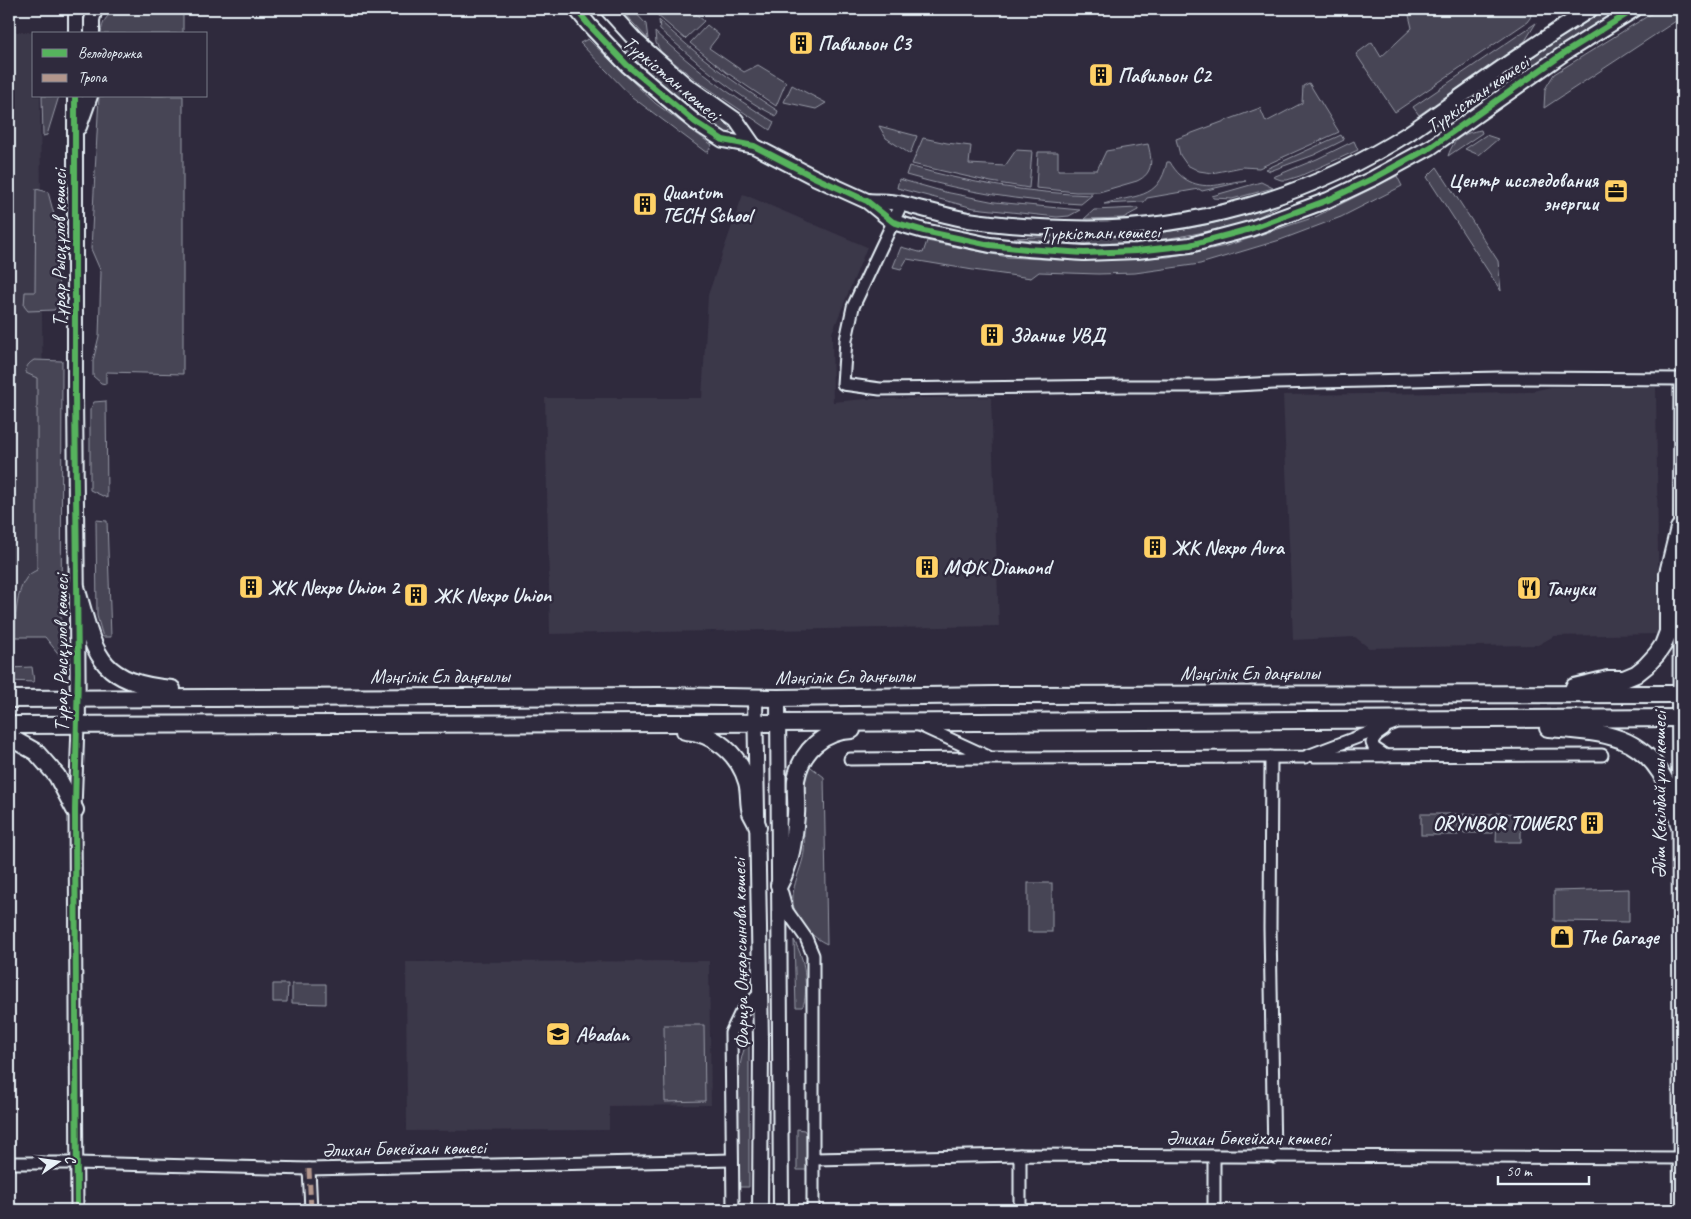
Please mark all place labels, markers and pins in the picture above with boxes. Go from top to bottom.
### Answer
building icon: Павильон С3 [788,30,814,56]
place label: Павильон С3 [818,31,913,56]
building icon: Павильон С2 [1088,62,1114,88]
place label: Павильон С2 [1118,63,1213,88]
place label: Центр исследования энергии [1448,168,1600,216]
office icon: Центр исследования энергии [1603,178,1629,204]
place label: Quantum TECH School [662,180,755,228]
building icon: Quantum TECH School [632,191,658,217]
building icon: Здание УВД [979,322,1005,348]
place label: Здание УВД [1010,323,1107,348]
building icon: ЖК Nexpo Aura [1142,534,1168,560]
place label: ЖК Nexpo Aura [1172,535,1286,560]
building icon: МФК Diamond [914,554,940,580]
place label: МФК Diamond [944,555,1055,580]
building icon: ЖК Nexpo Union 2 [238,574,264,600]
place label: ЖК Nexpo Union 2 [268,575,401,600]
restaurant icon: Тануки [1516,575,1542,601]
place label: Тануки [1546,576,1597,602]
building icon: ЖК Nexpo Union [403,582,429,608]
place label: ЖК Nexpo Union [434,583,552,608]
building icon: ORYNBOR TOWERS [1579,810,1605,836]
place label: ORYNBOR TOWERS [1433,811,1577,836]
shop icon: The Garage [1549,924,1575,950]
place label: The Garage [1580,925,1661,950]
school or university icon: Abadan [545,1021,571,1047]
place label: Abadan [576,1022,631,1047]

